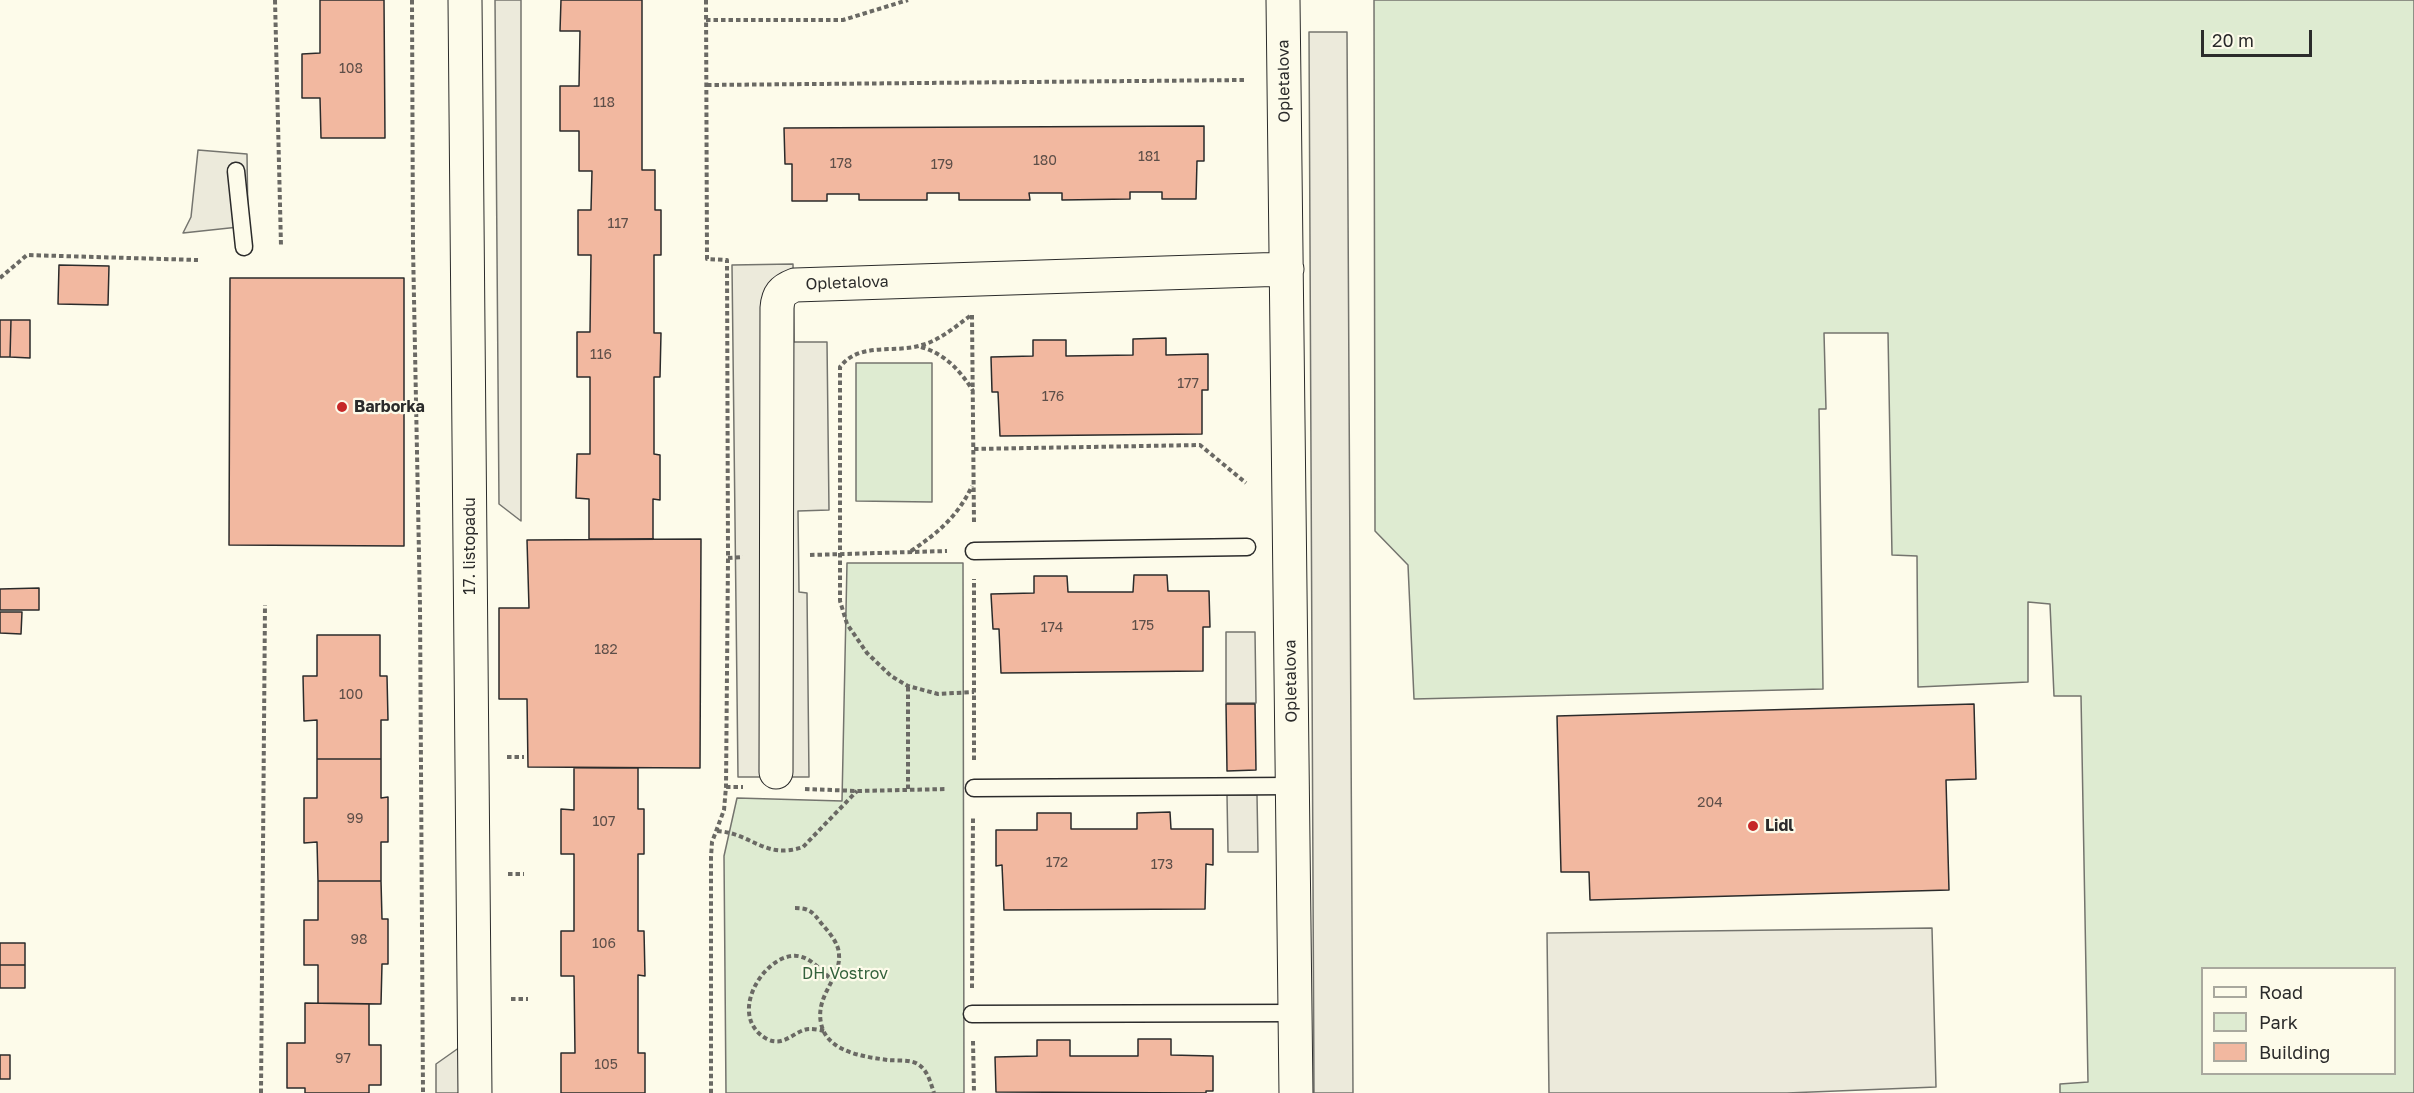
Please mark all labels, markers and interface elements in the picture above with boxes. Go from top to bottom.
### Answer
scale bar [2204,18,2315,56]
text: 20 m [2212,29,2254,51]
street label: Opletalova [1274,39,1294,123]
house number: 108 [339,61,363,77]
house number: 118 [593,95,615,111]
house number: 181 [1138,149,1160,165]
house number: 180 [1033,153,1057,169]
house number: 178 [830,156,852,172]
house number: 179 [931,157,953,173]
house number: 117 [608,216,628,232]
street label: Opletalova [805,272,889,294]
house number: 116 [590,347,612,363]
house number: 177 [1177,376,1199,392]
house number: 176 [1042,389,1064,405]
place label: Barborka [354,397,425,417]
marker: Barborka [335,400,349,414]
street label: 17. listopadu [460,497,480,595]
house number: 175 [1132,618,1154,634]
house number: 174 [1041,620,1063,636]
street label: Opletalova [1281,639,1301,723]
house number: 182 [594,642,618,658]
house number: 100 [339,687,363,703]
house number: 204 [1697,795,1723,811]
house number: 99 [347,811,363,827]
house number: 107 [593,814,615,830]
place label: Lidl [1765,816,1794,836]
marker: Lidl [1746,819,1760,833]
house number: 172 [1046,855,1068,871]
house number: 173 [1151,857,1173,873]
house number: 98 [350,932,368,948]
house number: 106 [592,936,616,952]
park label: DH Vostrov [802,964,888,984]
legend [2201,967,2396,1075]
text: Road [2259,981,2303,1003]
text: Park [2259,1011,2298,1033]
text: Building [2259,1041,2330,1063]
house number: 97 [335,1051,351,1067]
house number: 105 [594,1057,618,1073]

